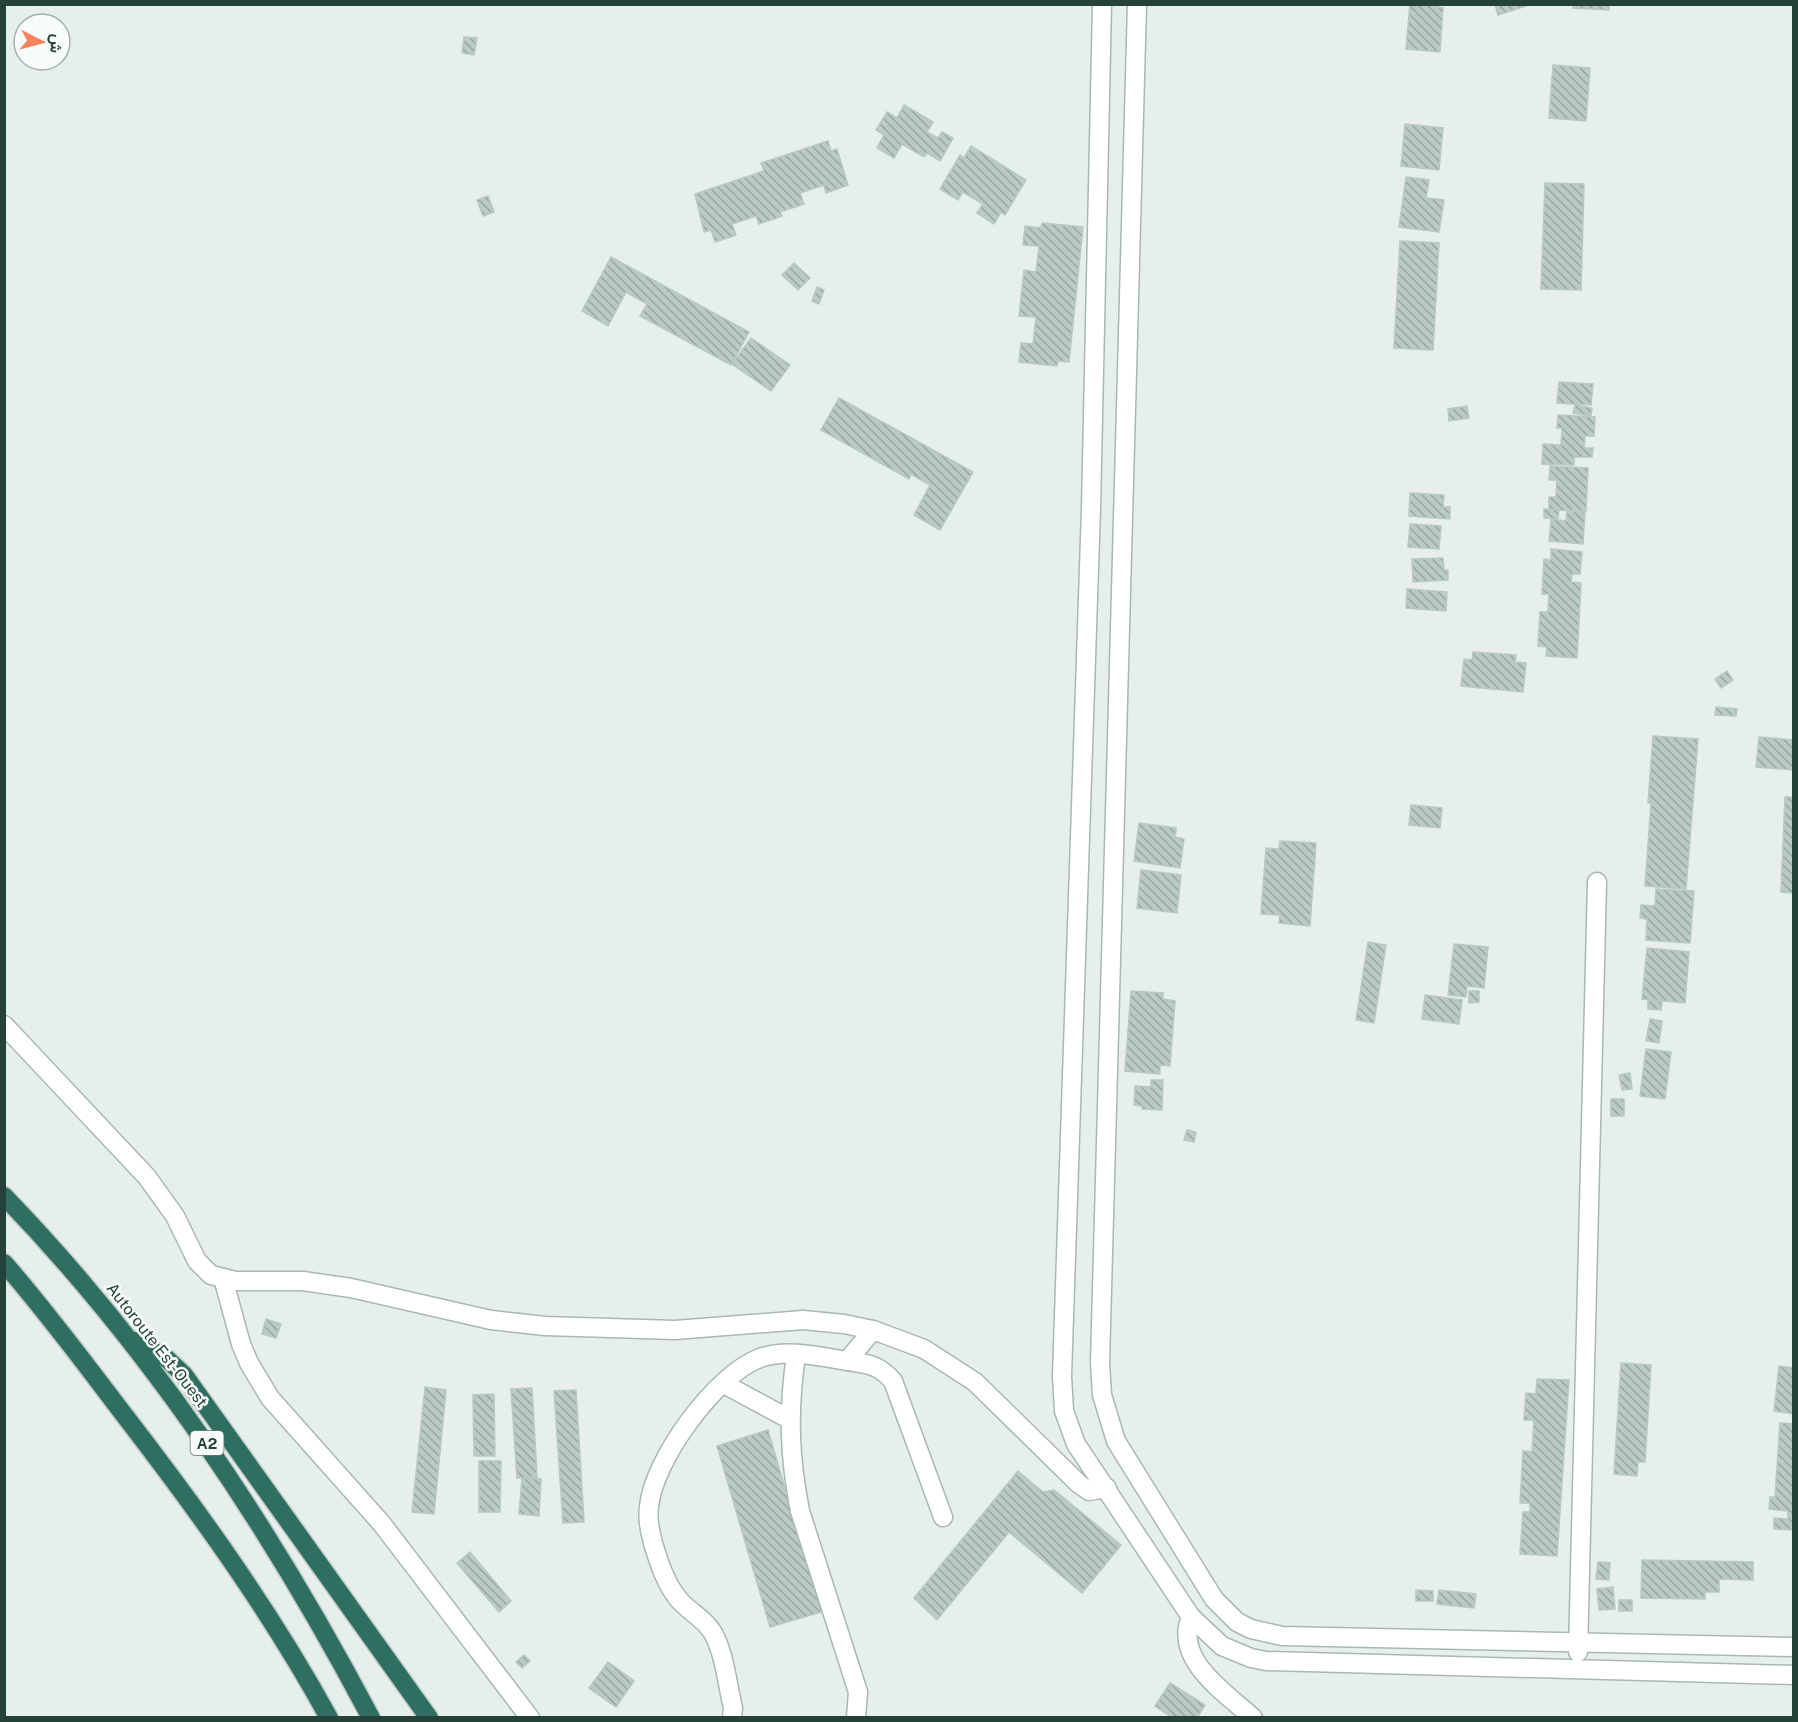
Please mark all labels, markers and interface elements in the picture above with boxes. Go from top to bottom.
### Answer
north arrow [12,12,72,72]
text: ش [46,33,67,54]
street label: Autoroute Est-Ouest [103,1279,211,1411]
road number: A2 [190,1431,224,1455]

